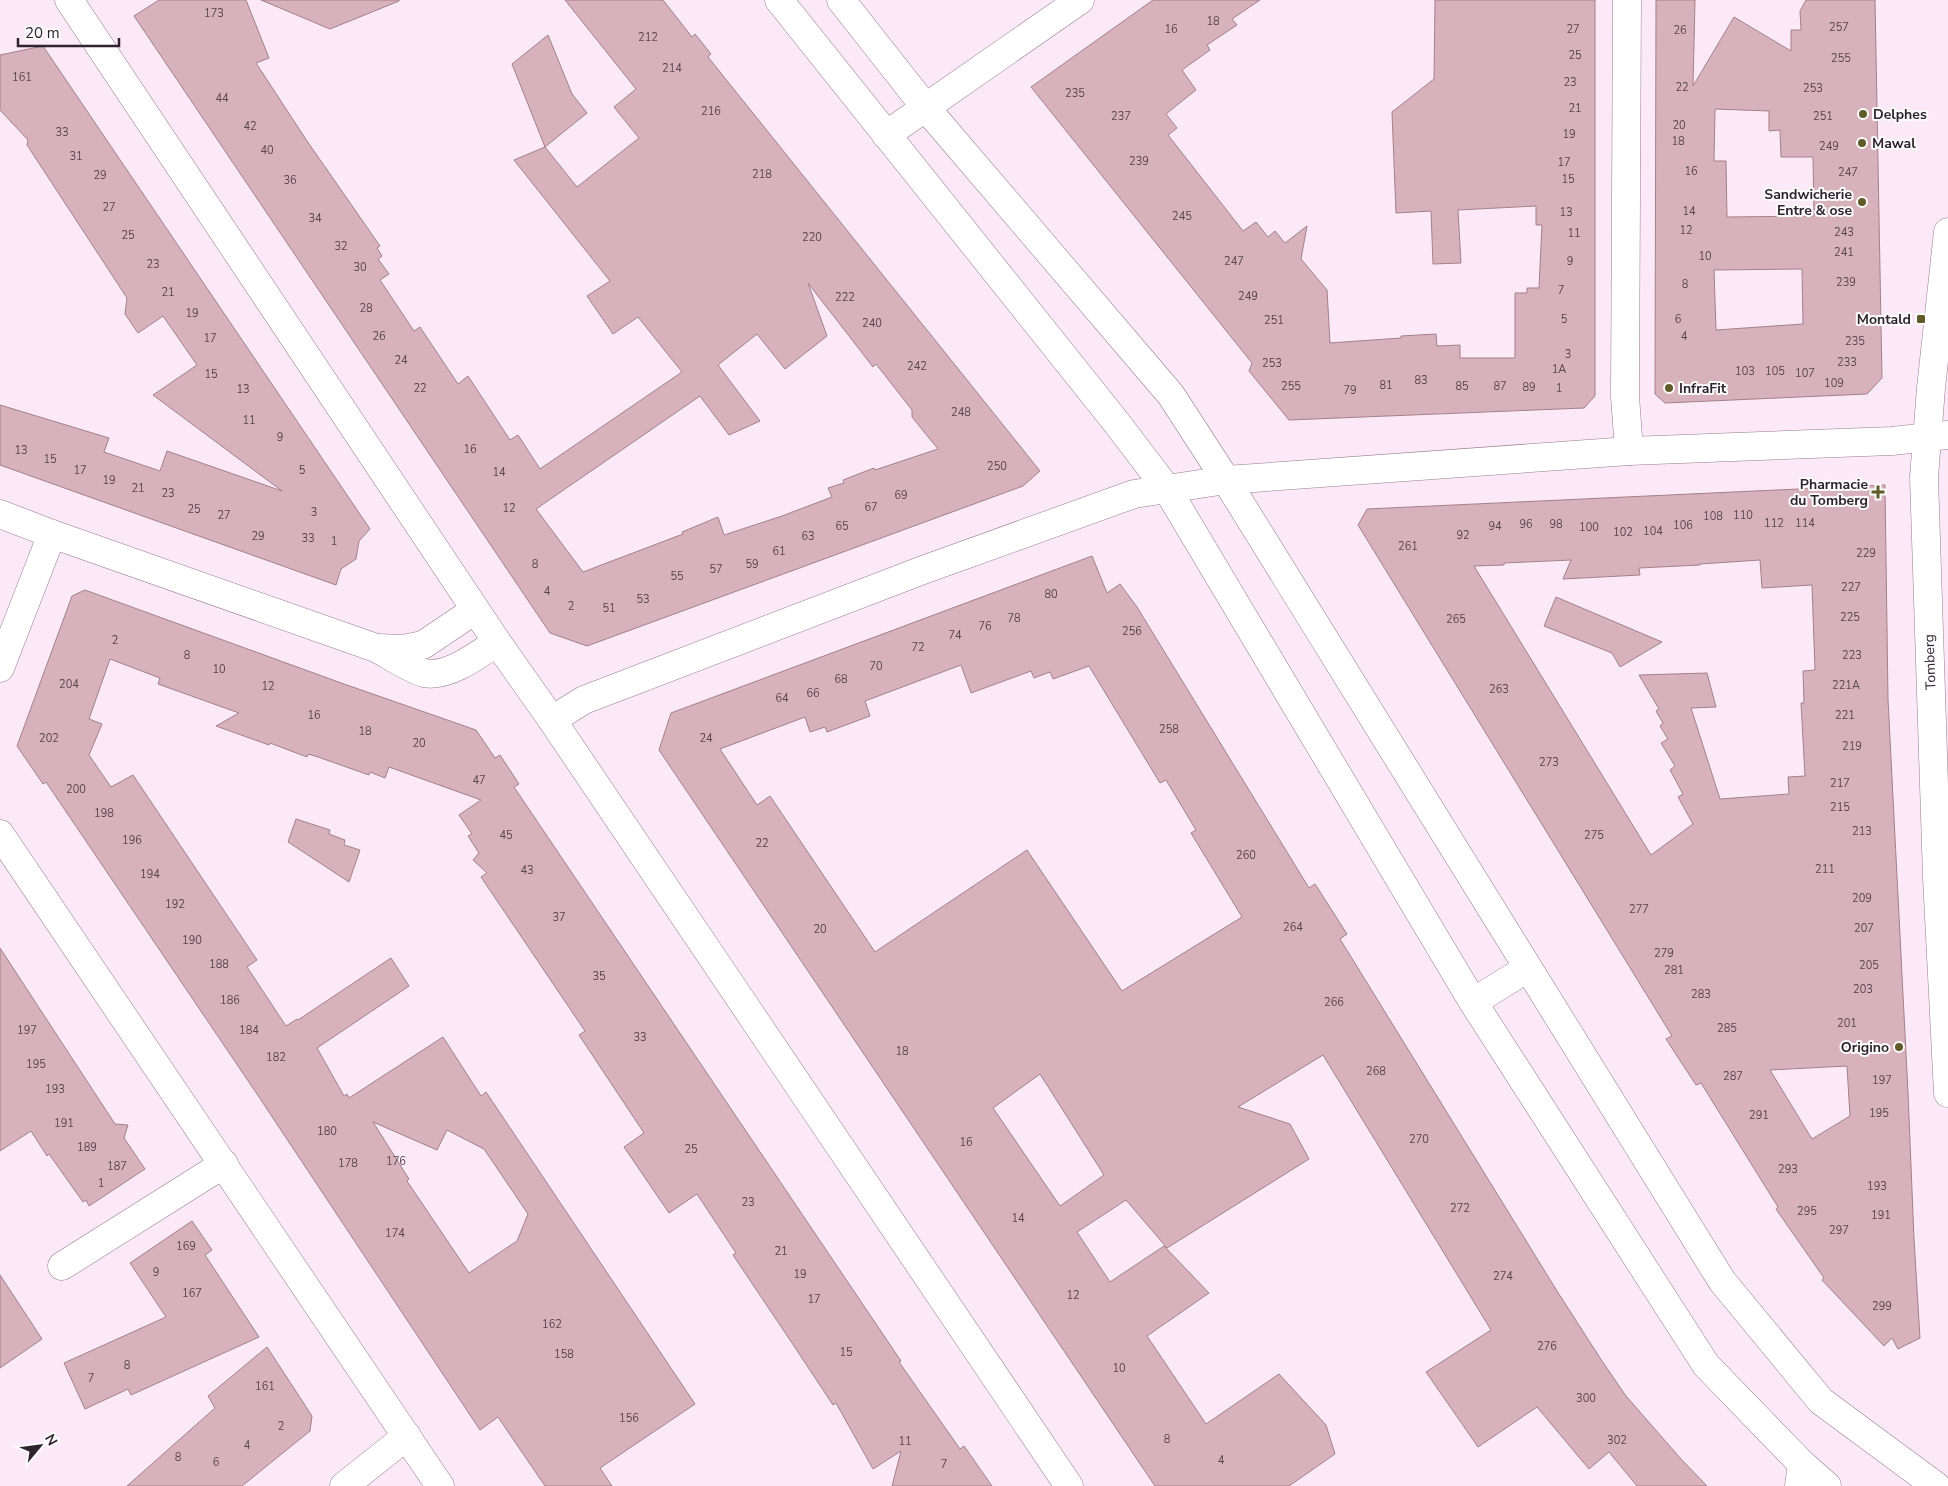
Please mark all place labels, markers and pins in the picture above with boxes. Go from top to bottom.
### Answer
place label: Delphes [1873,105,1927,124]
marker: Delphes [1857,108,1869,120]
place label: Mawal [1872,134,1916,153]
marker: Mawal [1856,137,1868,149]
place label: Sandwicherie Entre & ose [1764,185,1852,220]
marker: Sandwicherie Entre & ose [1856,196,1868,208]
place label: Montald [1857,310,1911,329]
marker: Montald [1915,313,1927,325]
place label: InfraFit [1679,379,1727,398]
marker: InfraFit [1663,382,1675,394]
place label: Pharmacie du Tomberg [1790,475,1868,510]
marker: Pharmacie du Tomberg [1872,486,1884,498]
place label: Origino [1841,1038,1889,1057]
marker: Origino [1893,1041,1905,1053]

